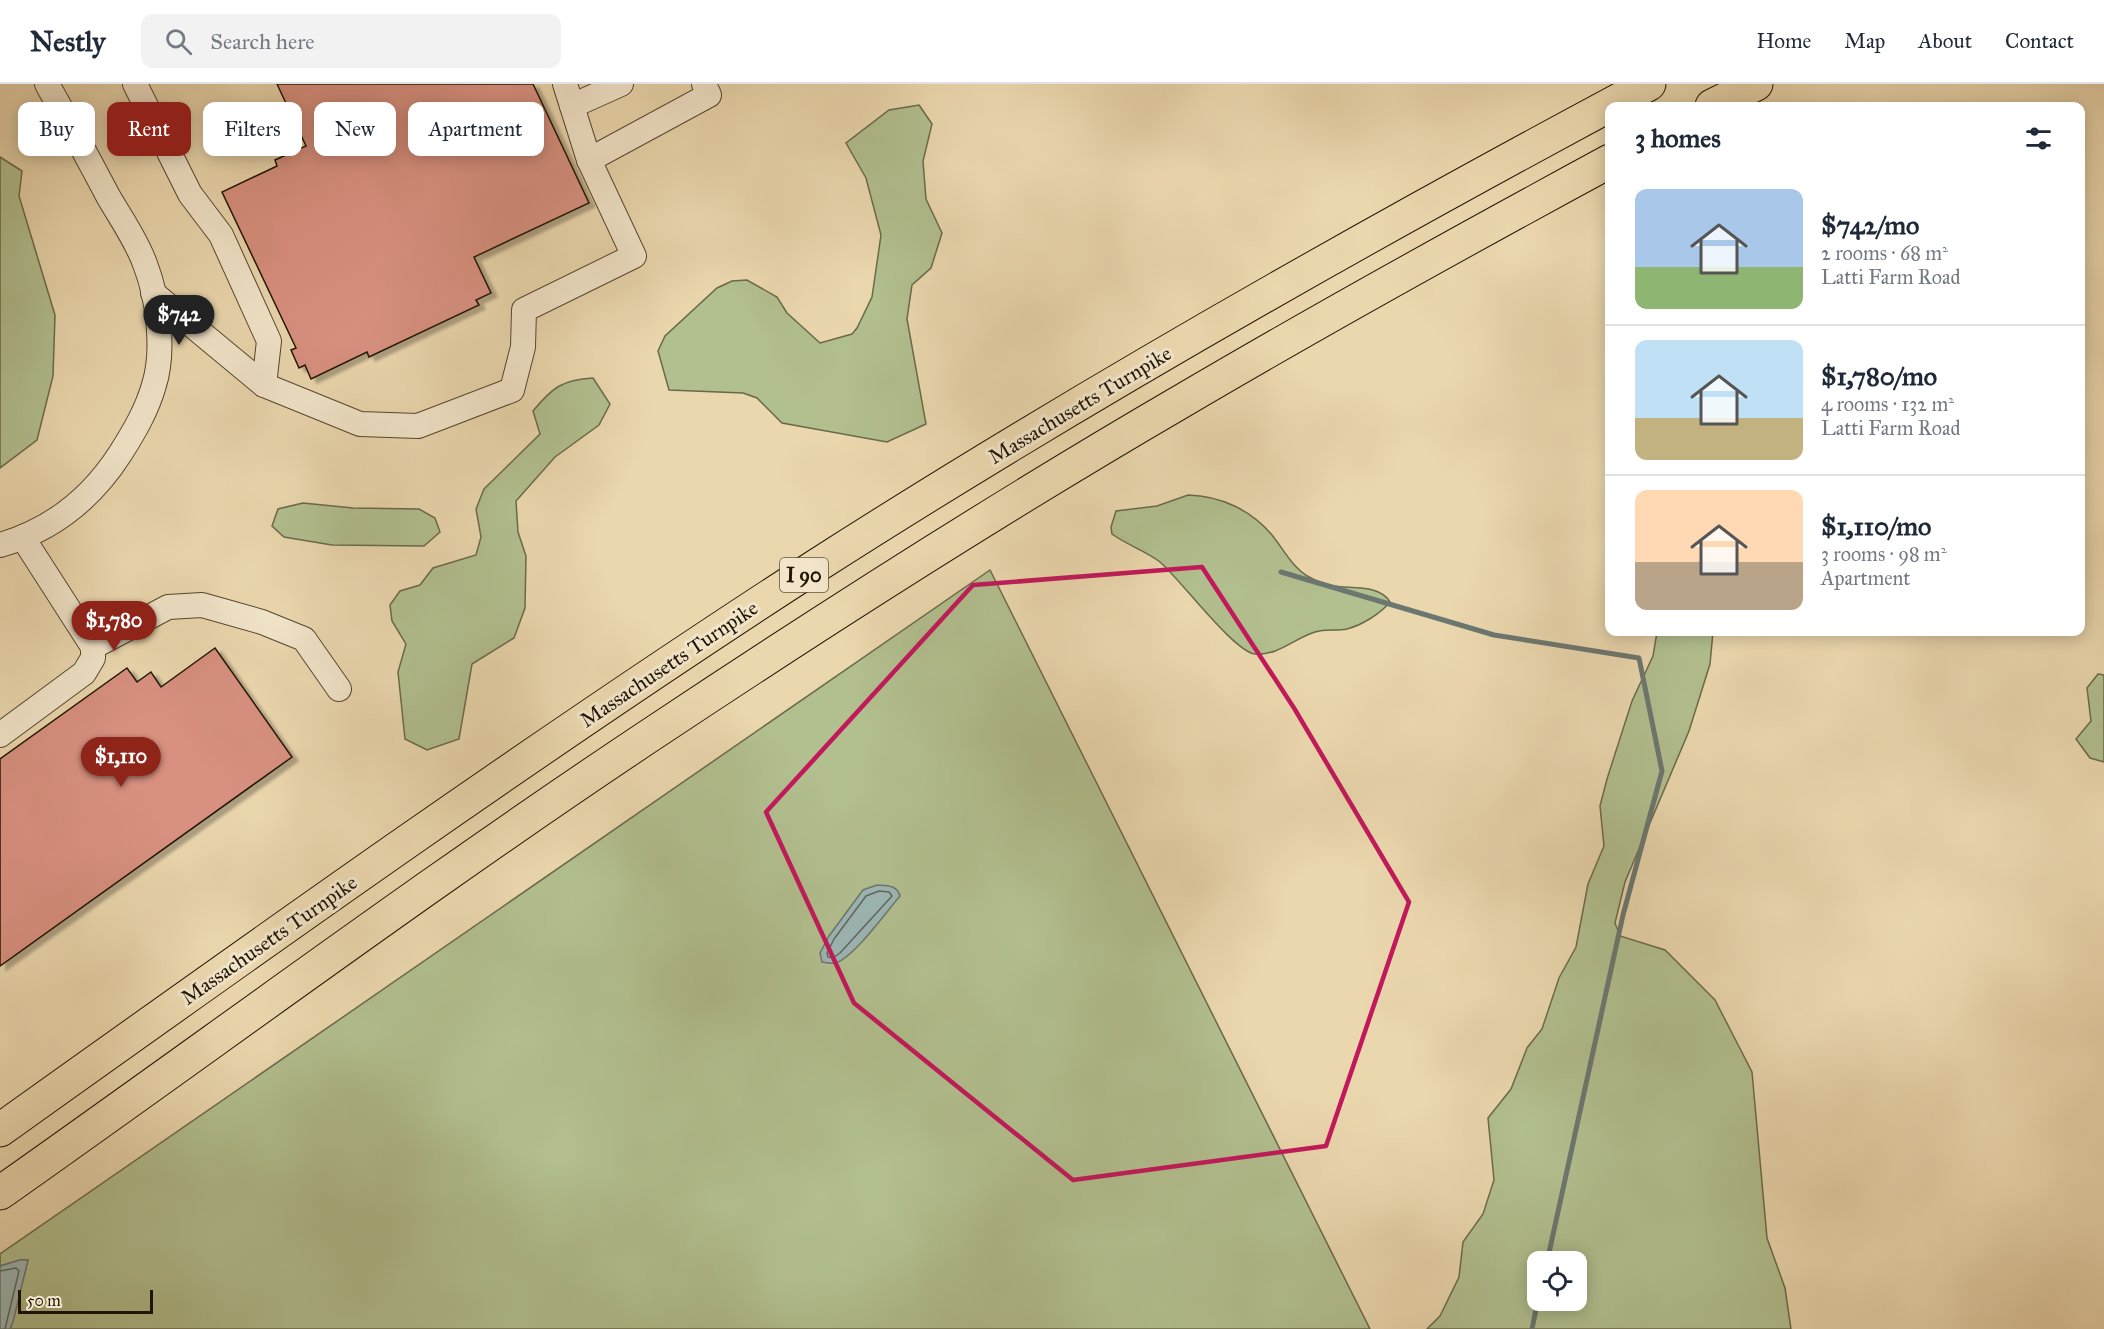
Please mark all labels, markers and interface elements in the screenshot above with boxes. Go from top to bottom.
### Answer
search box [141,14,561,68]
text: Nestly [30,24,105,59]
icon: search [162,25,195,58]
text: Search here [210,28,314,55]
text: Home [1756,28,1811,54]
text: Map [1844,28,1885,54]
text: About [1918,28,1972,54]
text: Contact [2005,28,2074,54]
chip: Buy [18,102,95,156]
chip: Rent [107,102,191,156]
chip: Filters [203,102,302,156]
chip: New [314,102,396,156]
chip: Apartment [408,102,544,156]
text: 3 homes [1635,122,1721,154]
icon: filters [2022,122,2055,155]
text: $742/mo [1821,209,1919,241]
icon: home [1683,213,1755,285]
text: 2 rooms · 68 m² [1821,241,1948,265]
text: Latti Farm Road [1821,265,1960,289]
pin: $742 [143,295,215,346]
text: $742 [157,302,201,326]
street label: Massachusetts Turnpike [984,340,1176,470]
text: $1,780/mo [1821,360,1937,392]
icon: home [1683,364,1755,436]
text: 4 rooms · 132 m² [1821,392,1954,416]
text: Latti Farm Road [1821,416,1960,440]
text: $1,110/mo [1821,510,1931,542]
icon: home [1683,514,1755,586]
text: 3 rooms · 98 m² [1821,542,1946,566]
road number: I 90 [780,558,828,592]
text: Apartment [1821,566,1910,590]
street label: Massachusetts Turnpike [575,595,763,733]
pin: $1,780 [65,601,163,652]
text: $1,780 [86,608,142,632]
pin: $1,110 [72,737,170,788]
text: $1,110 [95,744,147,768]
street label: Massachusetts Turnpike [176,869,362,1011]
map controls [1527,1251,1587,1311]
button: locate [1527,1251,1587,1311]
scale bar [18,1287,153,1314]
text: 50 m [27,1291,61,1310]

